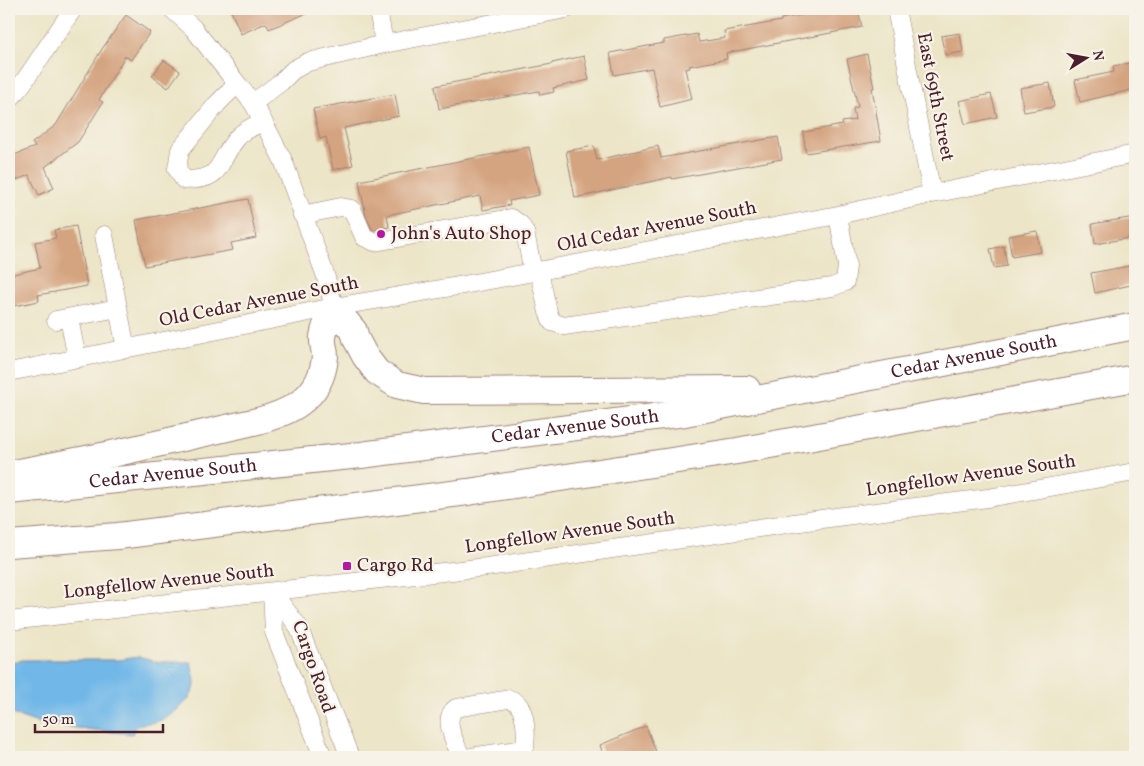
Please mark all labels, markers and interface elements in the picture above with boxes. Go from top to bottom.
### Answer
street label: East 69th Street [910,30,960,164]
north arrow [1062,32,1112,82]
text: N [1087,49,1108,63]
street label: Old Cedar Avenue South [555,195,759,259]
place label: John's Auto Shop [391,221,532,247]
marker: John's Auto Shop [375,228,387,240]
street label: Old Cedar Avenue South [157,270,361,334]
street label: Cedar Avenue South [889,328,1059,386]
street label: Cedar Avenue South [490,403,661,451]
street label: Longfellow Avenue South [864,448,1078,504]
street label: Cedar Avenue South [88,453,258,496]
street label: Longfellow Avenue South [463,505,677,561]
place label: Cargo Rd [357,553,434,579]
street label: Longfellow Avenue South [62,558,276,606]
marker: Cargo Rd [341,560,353,572]
street label: Cargo Road [285,617,341,717]
scale bar [35,701,162,733]
text: 50 m [42,710,74,731]

